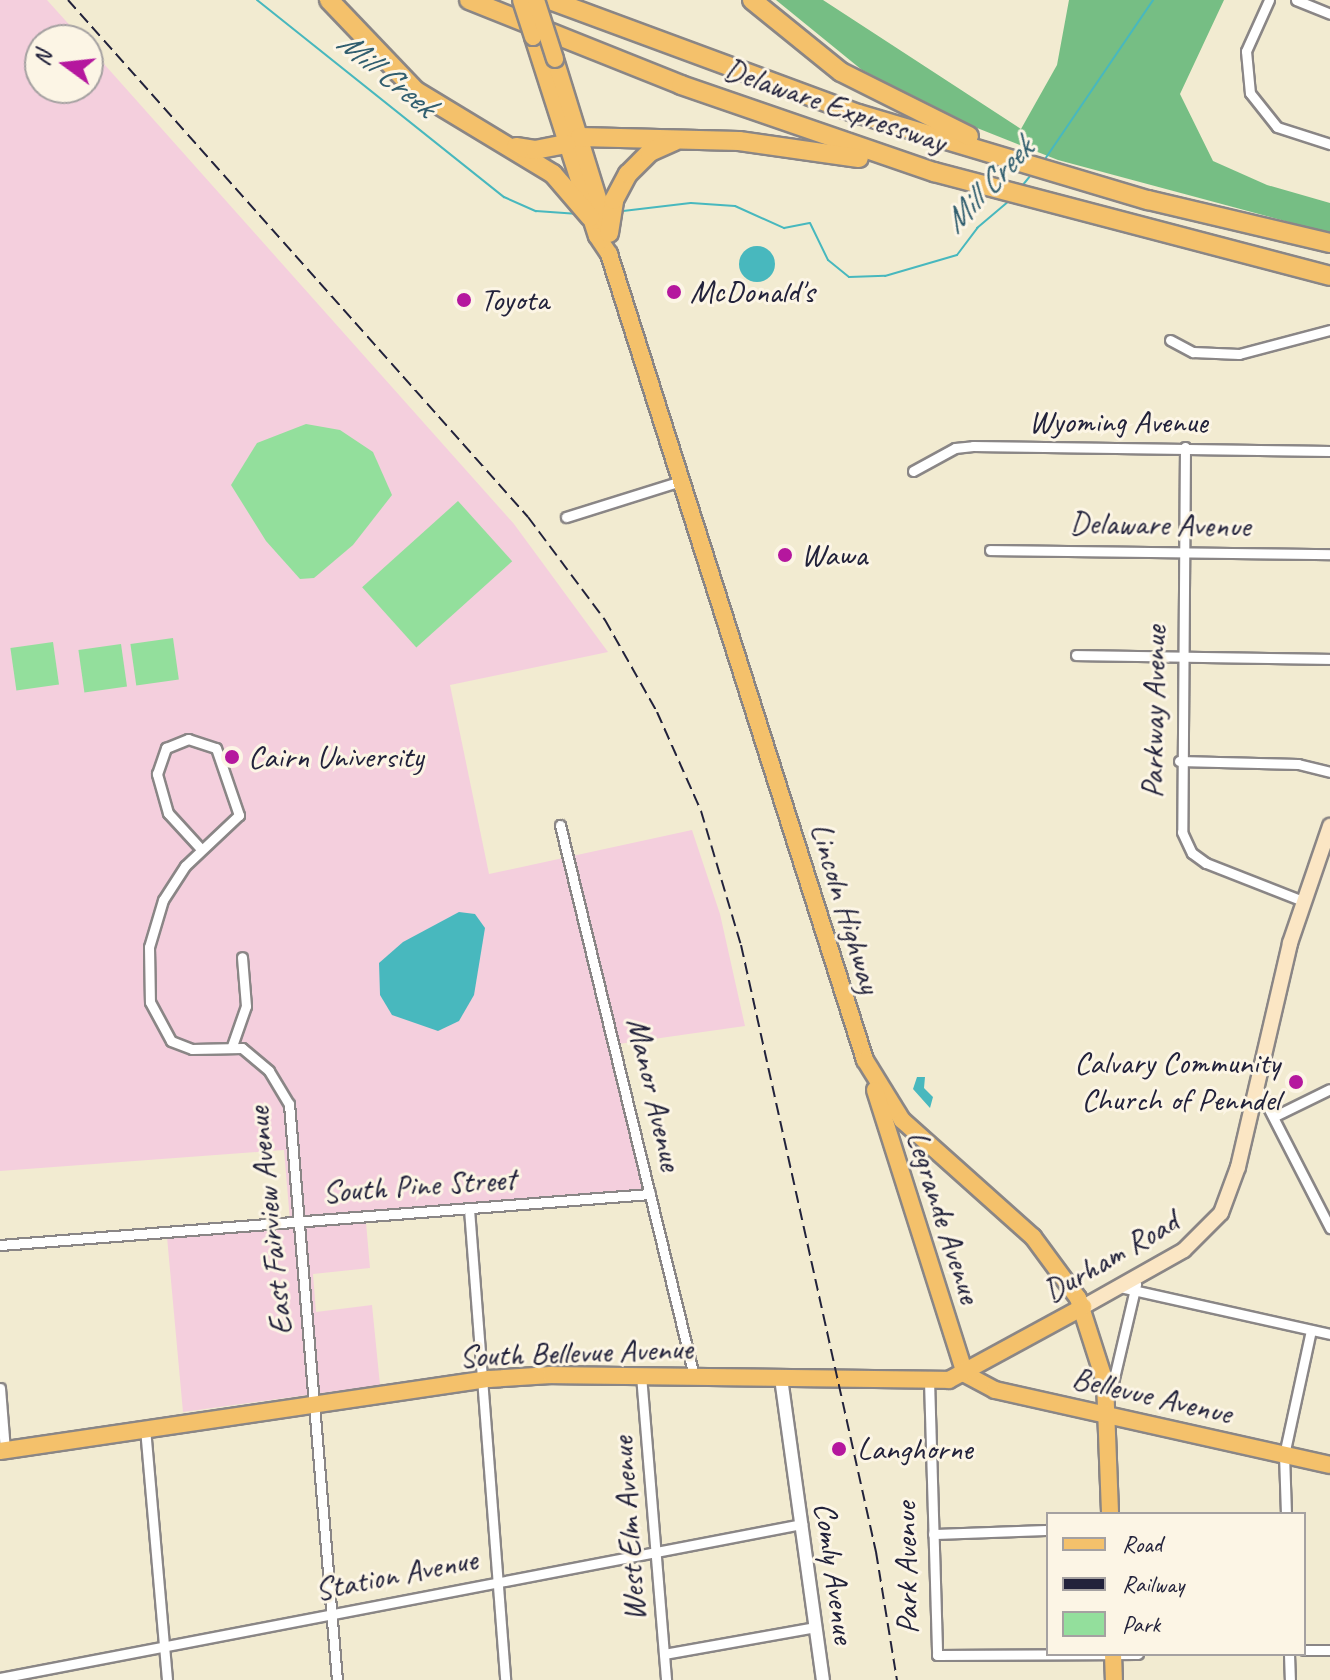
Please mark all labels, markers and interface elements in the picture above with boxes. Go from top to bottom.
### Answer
water label: Mill Creek [330,21,444,125]
north arrow [24,24,104,104]
text: N [27,48,58,69]
street label: Delaware Expressway [719,50,951,162]
water label: Mill Creek [933,130,1041,240]
place label: McDonald's [690,273,814,311]
place label: Toyota [480,281,549,319]
marker: McDonald's [665,283,683,301]
marker: Toyota [455,291,473,309]
street label: Wyoming Avenue [1029,403,1207,441]
street label: Delaware Avenue [1069,504,1251,546]
place label: Wawa [801,536,867,574]
marker: Wawa [776,546,794,564]
street label: Parkway Avenue [1133,626,1175,798]
place label: Cairn University [248,738,423,776]
marker: Cairn University [223,748,241,766]
street label: Lincoln Highway [801,819,889,997]
street label: Manor Avenue [618,1014,690,1174]
place label: Calvary Community Church of Penndel [1074,1045,1280,1120]
marker: Calvary Community Church of Penndel [1287,1073,1305,1091]
street label: East Fairview Avenue [239,1105,301,1337]
street label: Legrande Avenue [897,1126,989,1308]
street label: South Pine Street [321,1160,517,1212]
street label: Durham Road [1037,1203,1185,1311]
street label: South Bellevue Avenue [458,1330,694,1376]
street label: Bellevue Avenue [1068,1359,1236,1433]
place label: Langhorne [857,1430,973,1468]
street label: West Elm Avenue [603,1435,655,1623]
marker: Langhorne [828,1438,850,1460]
street label: Comly Avenue [805,1500,863,1646]
street label: Park Avenue [887,1502,927,1634]
legend [1046,1512,1306,1656]
text: Road [1122,1529,1162,1559]
street label: Station Avenue [312,1540,480,1610]
text: Railway [1122,1569,1184,1599]
text: Park [1122,1609,1160,1639]

